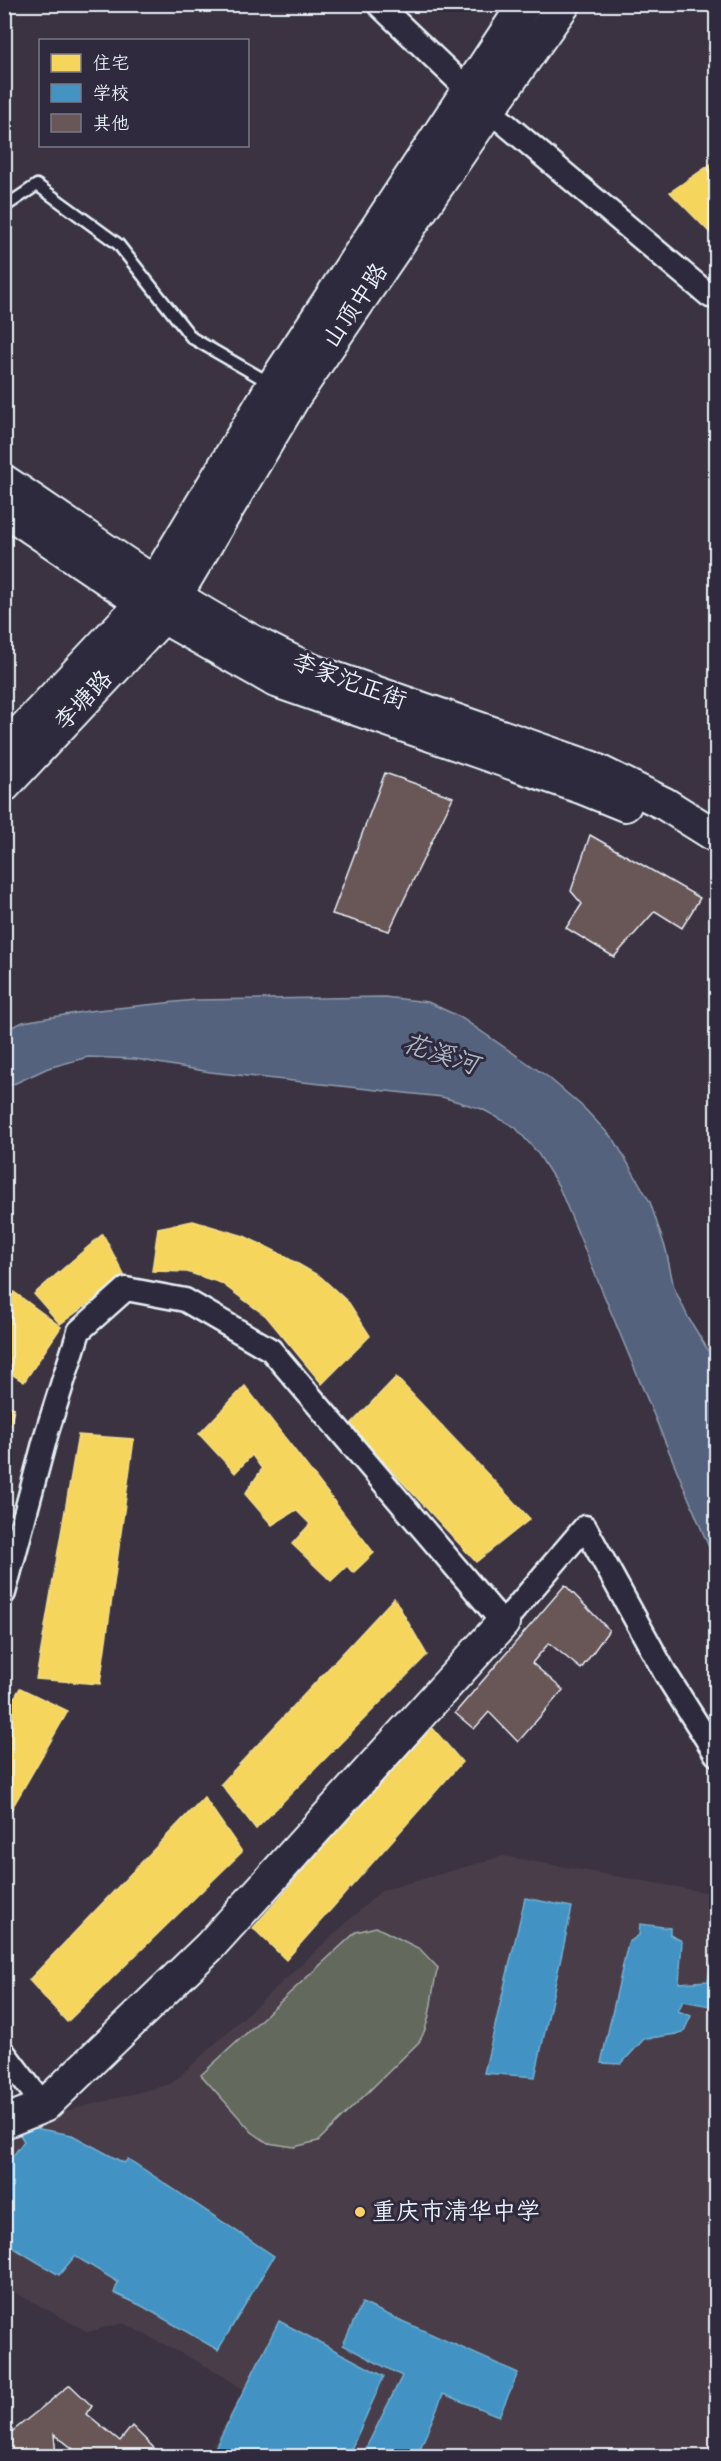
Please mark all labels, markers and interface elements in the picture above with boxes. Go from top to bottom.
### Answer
legend [39,39,249,147]
text: 住宅 [93,52,129,76]
text: 学校 [93,82,129,106]
text: 其他 [93,112,129,136]
street label: 山顶中路 [316,258,396,354]
street label: 李家沱正街 [287,647,411,717]
street label: 李塘路 [48,664,120,738]
water label: 花溪河 [398,1027,486,1084]
place label: 重庆市清华中学 [372,2197,540,2228]
marker: 重庆市清华中学 [353,2205,367,2219]

